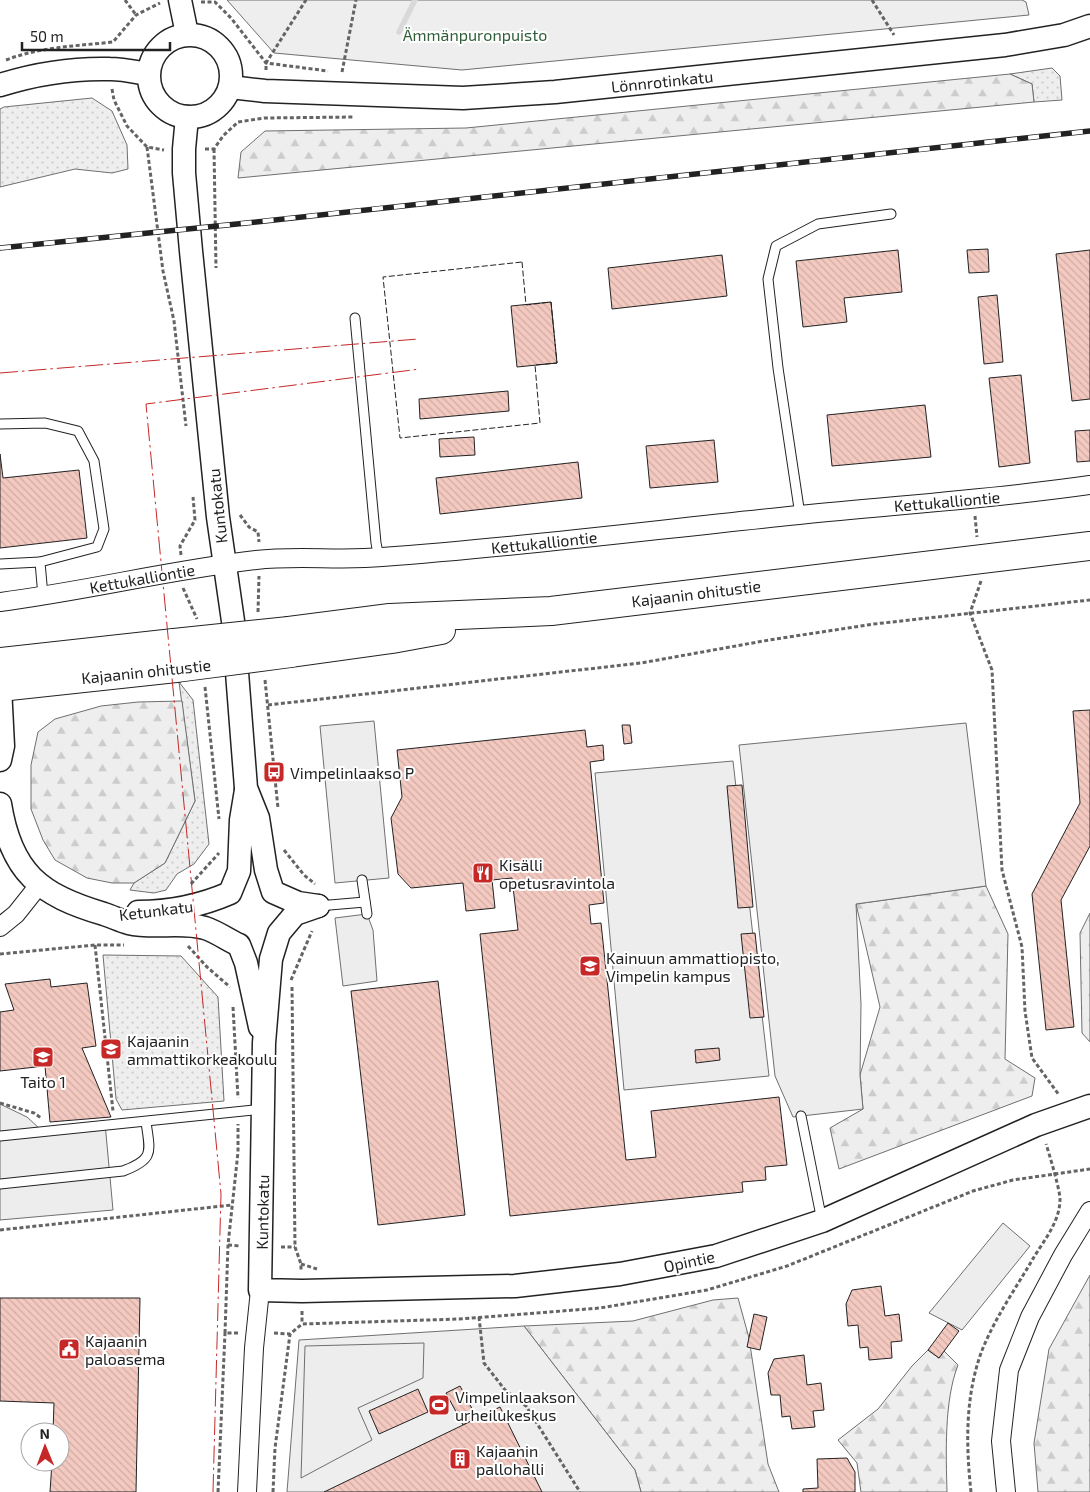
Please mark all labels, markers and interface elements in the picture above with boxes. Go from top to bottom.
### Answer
scale bar [22,20,170,52]
park label: Ämmänpuronpuisto [403,25,547,44]
text: 50 m [30,27,64,45]
street label: Lönnrotinkatu [610,66,714,96]
street label: Kuntokatu [204,468,230,544]
street label: Kettukalliontie [893,487,1001,515]
street label: Kettukalliontie [490,527,598,557]
street label: Kettukalliontie [88,559,196,597]
street label: Kajaanin ohitustie [630,576,762,611]
street label: Kajaanin ohitustie [80,655,212,688]
bus stop icon: Vimpelinlaakso P [262,760,286,784]
place label: Vimpelinlaakso P [290,763,414,782]
place label: Kisälli opetusravintola [499,855,615,892]
restaurant icon: Kisälli opetusravintola [471,861,495,885]
street label: Ketunkatu [118,896,194,924]
place label: Kainuun ammattiopisto, Vimpelin kampus [606,948,780,985]
school or university icon: Kainuun ammattiopisto, Vimpelin kampus [578,954,602,978]
place label: Kajaanin ammattikorkeakoulu [127,1031,277,1068]
school or university icon: Kajaanin ammattikorkeakoulu [99,1037,123,1061]
school or university icon: Taito 1 [31,1045,55,1069]
place label: Taito 1 [20,1072,66,1091]
street label: Kuntokatu [252,1174,272,1250]
street label: Opintie [662,1246,716,1276]
place label: Kajaanin paloasema [85,1331,165,1368]
public building icon: Kajaanin paloasema [57,1337,81,1361]
place label: Vimpelinlaakson urheilukeskus [455,1387,576,1424]
sports icon: Vimpelinlaakson urheilukeskus [427,1393,451,1417]
north arrow [20,1422,70,1472]
text: N [40,1425,50,1442]
place label: Kajaanin pallohalli [476,1441,544,1478]
building icon: Kajaanin pallohalli [448,1447,472,1471]

